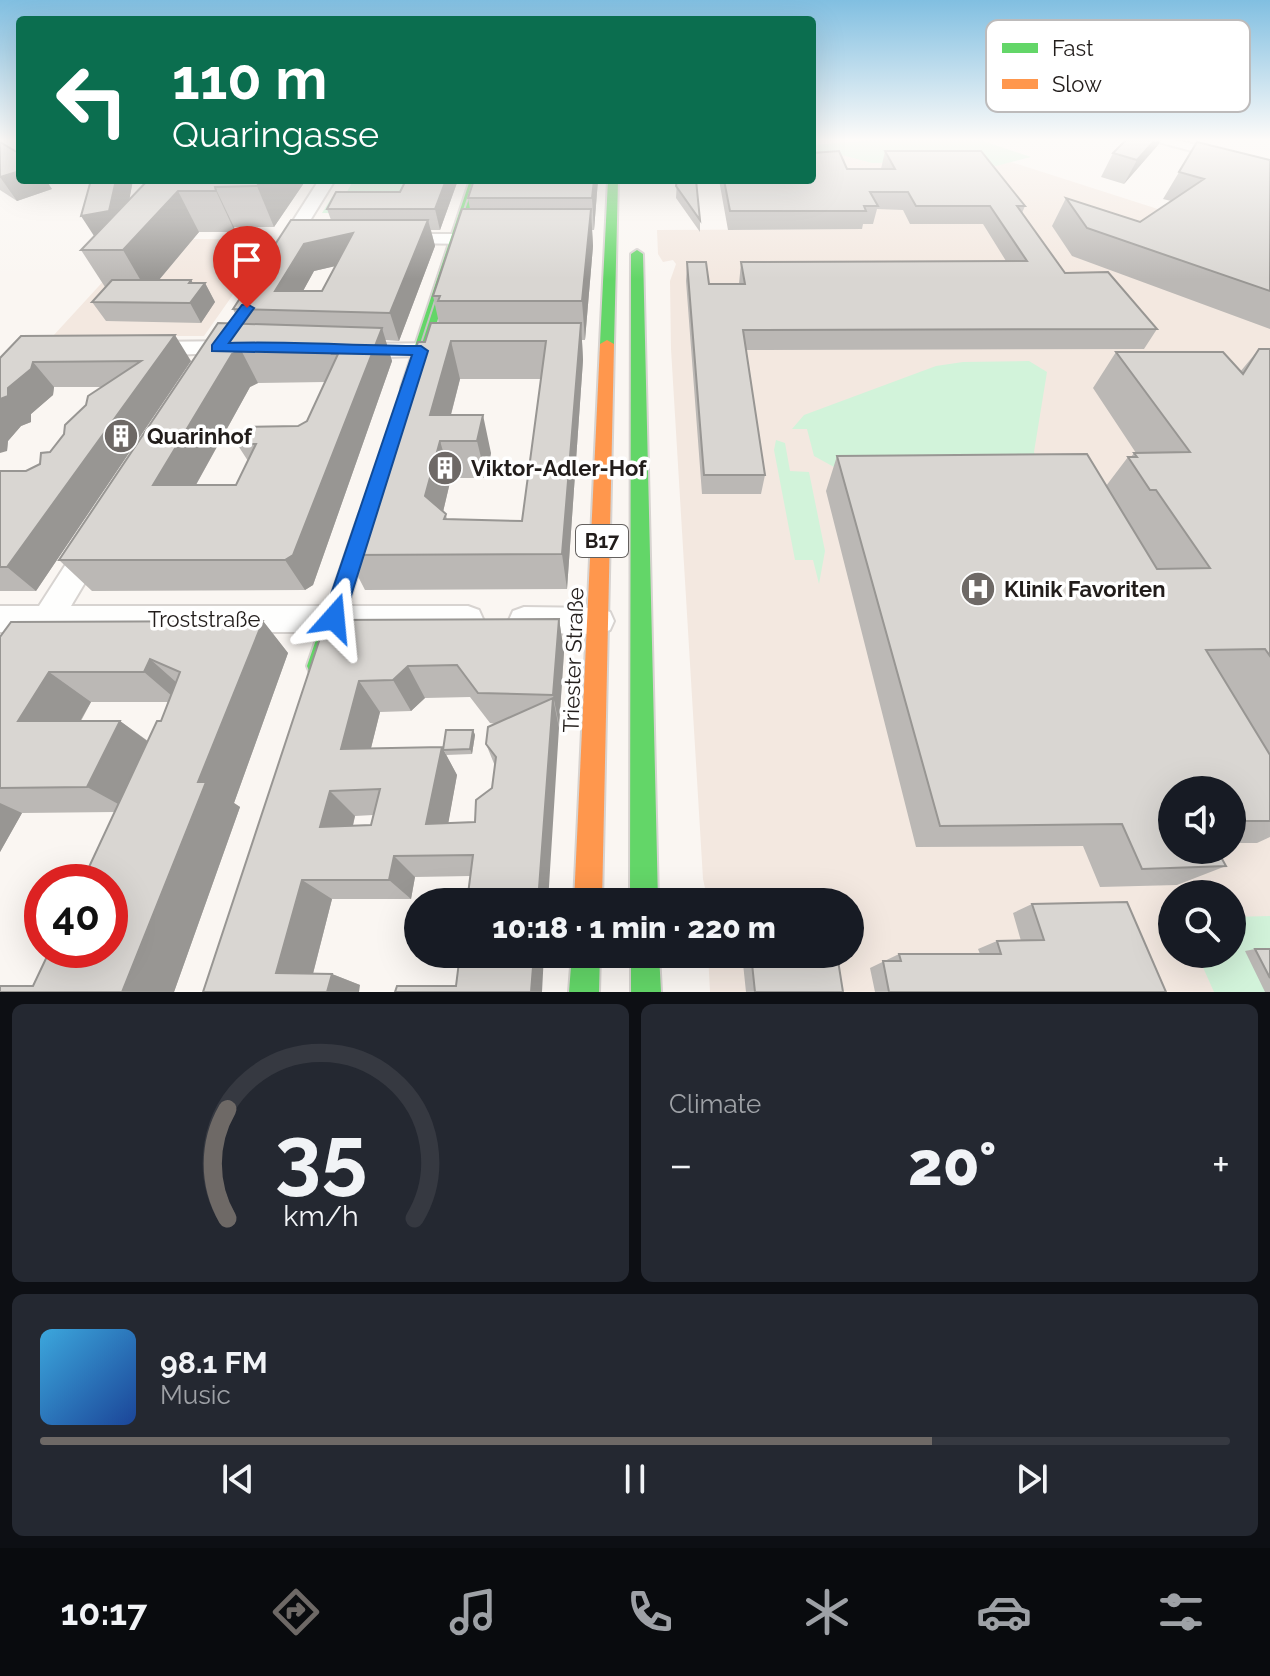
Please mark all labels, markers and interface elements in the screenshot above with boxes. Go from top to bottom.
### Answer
legend [986,20,1250,112]
text: Fast [1052,35,1094,61]
text: 110 m [172,46,327,112]
icon: left [40,48,144,152]
text: Slow [1052,71,1102,97]
text: Quaringasse [172,113,379,155]
pin [213,226,281,308]
icon: arrive [225,238,269,282]
building icon: Quarinhof [102,417,140,455]
place label: Quarinhof [147,423,253,449]
building icon: Viktor-Adler-Hof [426,449,464,487]
place label: Viktor-Adler-Hof [471,455,647,481]
road number: B17 [576,525,628,557]
hospital icon: Klinik Favoriten [959,570,997,608]
position arrow [292,576,376,660]
place label: Klinik Favoriten [1004,576,1166,602]
street label: Triester Straße [557,587,589,733]
street label: Troststraße [148,606,260,632]
map controls [1158,776,1246,968]
button: sound [1158,776,1246,864]
speed limit sign: 40 [24,864,128,968]
button: search [1158,880,1246,968]
text: 10:18 · 1 min · 220 m [492,910,776,945]
text: Climate [669,1089,761,1119]
text: 35 [274,1107,367,1204]
text: 20° [908,1129,996,1199]
text: − [669,1139,693,1190]
text: + [1212,1139,1230,1190]
text: km/h [283,1199,358,1233]
text: 98.1 FM [160,1345,268,1380]
text: Music [160,1380,231,1410]
icon: previous [216,1457,260,1501]
icon: pause [613,1457,657,1501]
icon: next [1010,1457,1054,1501]
icon: directions [268,1584,324,1640]
icon: music [445,1584,501,1640]
icon: phone [622,1584,678,1640]
icon: climate [799,1584,855,1640]
icon: car [976,1584,1032,1640]
icon: filters [1153,1584,1209,1640]
text: 10:17 [61,1591,147,1633]

